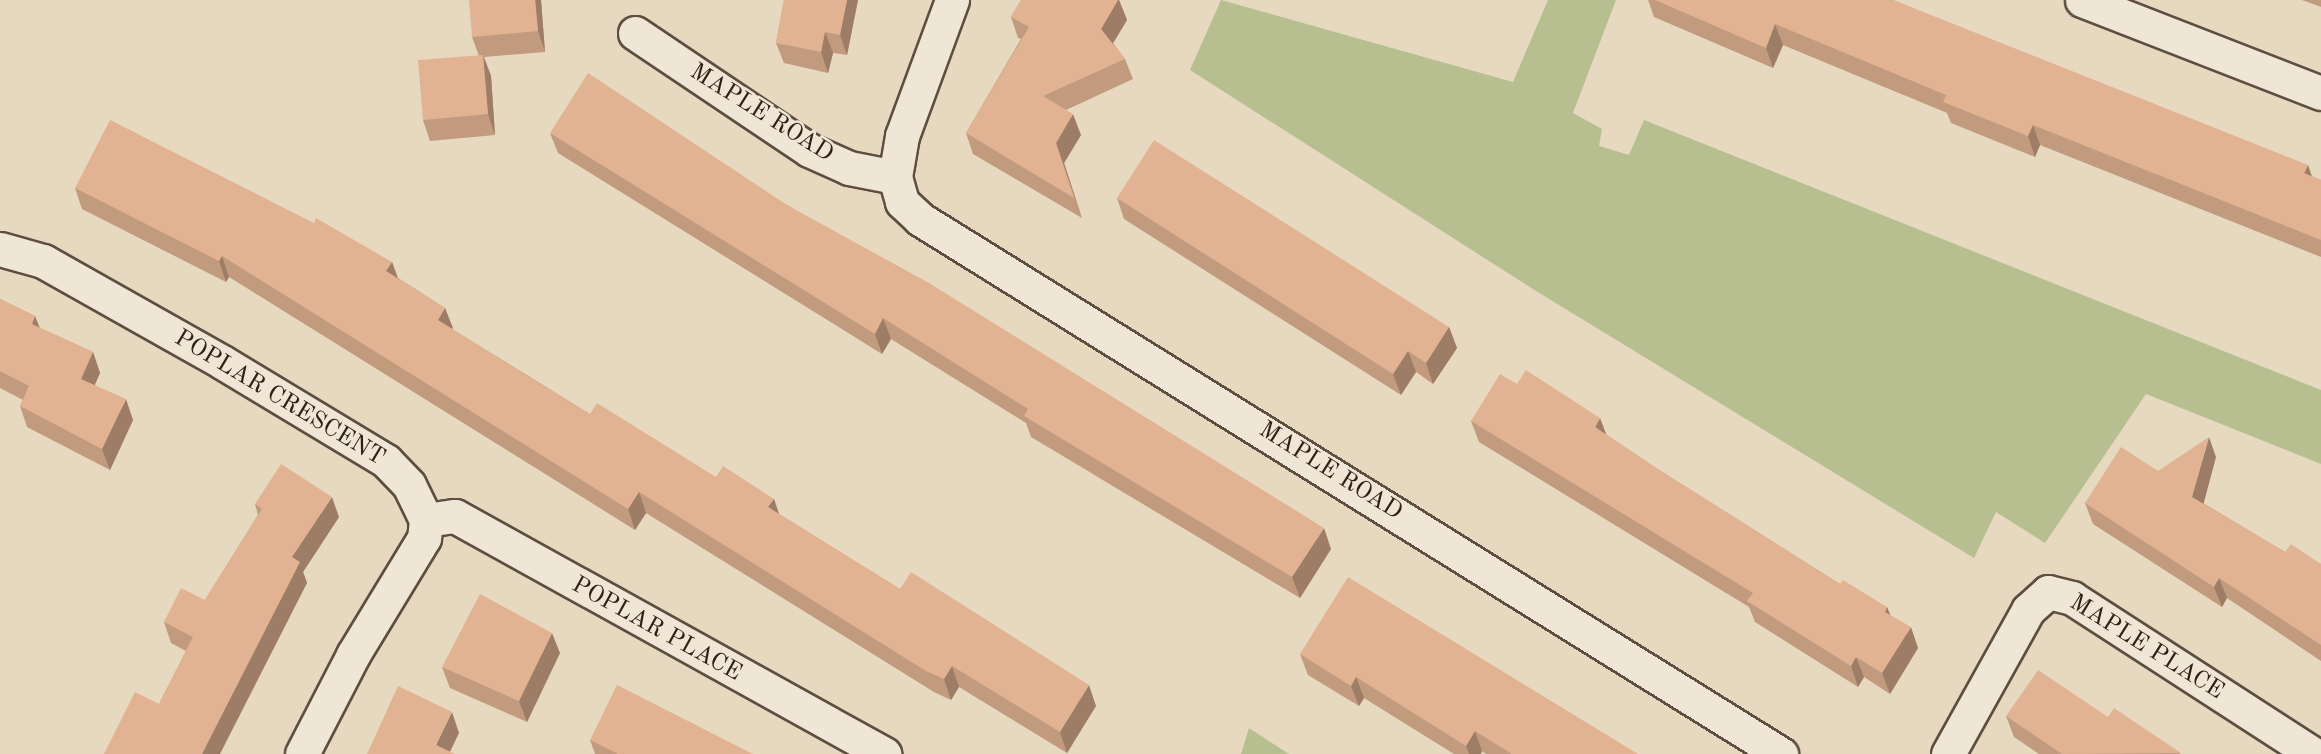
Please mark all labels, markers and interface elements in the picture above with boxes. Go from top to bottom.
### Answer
street label: MAPLE ROAD [684,58,838,170]
street label: POPLAR CRESCENT [168,325,390,473]
street label: MAPLE ROAD [1253,416,1407,528]
street label: POPLAR PLACE [566,571,746,689]
street label: MAPLE PLACE [2064,589,2228,707]

